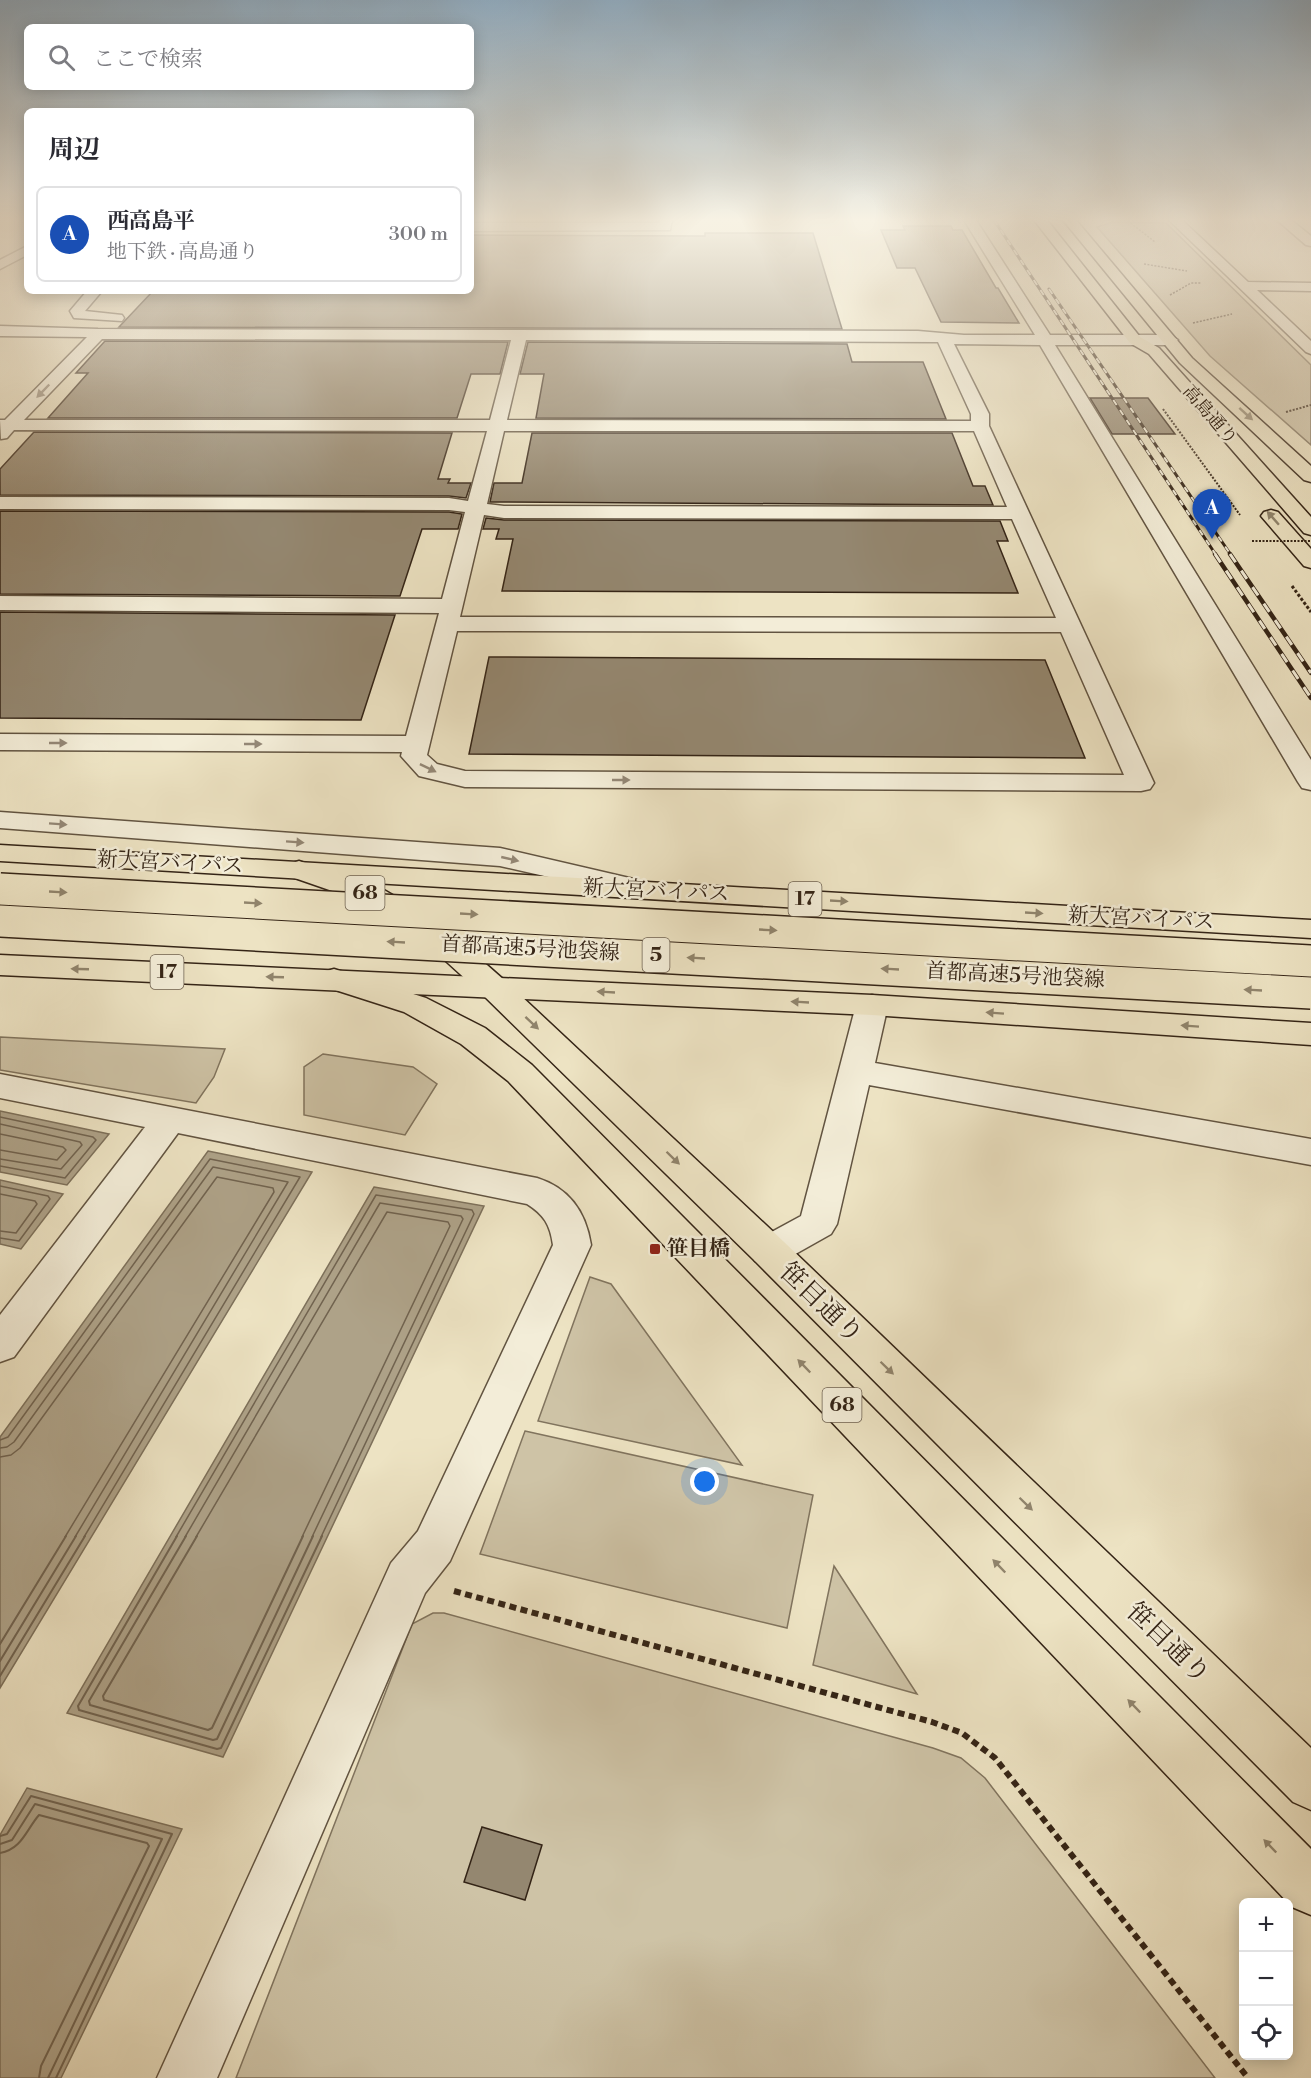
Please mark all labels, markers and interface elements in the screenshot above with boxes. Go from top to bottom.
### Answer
search box [24,24,474,90]
icon: search [45,41,78,74]
text: ここで検索 [93,46,203,73]
text: 周辺 [48,134,100,166]
text: 西高島平 [107,208,195,235]
text: A [62,222,77,247]
text: 300 m [389,222,448,247]
text: 地下鉄 · 高島通り [107,240,259,265]
street label: 高島通り [1178,380,1242,450]
one-way arrow [36,383,50,397]
one-way arrow [1239,407,1254,421]
pin: A [1192,490,1232,539]
one-way arrow [1267,511,1280,526]
one-way arrow [49,738,68,748]
one-way arrow [244,739,263,748]
one-way arrow [419,762,437,772]
one-way arrow [612,775,631,785]
one-way arrow [49,820,68,829]
one-way arrow [285,837,304,847]
street label: 新大宮バイパス [96,846,244,880]
one-way arrow [501,855,519,865]
street label: 新大宮バイパス [582,874,730,908]
road number: 68 [346,876,385,910]
road number: 17 [788,882,822,916]
one-way arrow [49,888,68,897]
one-way arrow [830,897,849,906]
one-way arrow [244,898,263,907]
street label: 新大宮バイパス [1067,902,1215,936]
one-way arrow [1024,908,1043,917]
one-way arrow [459,910,478,919]
one-way arrow [759,926,778,935]
street label: 首都高速5号池袋線 [440,931,620,967]
one-way arrow [386,937,405,946]
road number: 5 [642,938,670,972]
one-way arrow [686,953,705,962]
road number: 17 [150,955,184,989]
street label: 首都高速5号池袋線 [925,958,1105,994]
one-way arrow [71,964,90,973]
one-way arrow [881,964,900,973]
one-way arrow [266,972,285,981]
one-way arrow [1243,985,1262,994]
one-way arrow [596,988,615,997]
one-way arrow [791,997,810,1006]
one-way arrow [986,1009,1005,1018]
one-way arrow [524,1016,539,1030]
one-way arrow [1180,1021,1199,1030]
one-way arrow [665,1151,680,1165]
place label: 笹目橋 [667,1236,730,1262]
marker: 笹目橋 [648,1242,662,1256]
street label: 笹目通り [772,1255,870,1351]
one-way arrow [798,1359,812,1373]
one-way arrow [880,1360,894,1374]
road number: 68 [822,1388,862,1422]
your location [690,1467,719,1496]
one-way arrow [1019,1497,1033,1511]
one-way arrow [992,1560,1006,1574]
street label: 笹目通り [1119,1595,1217,1691]
one-way arrow [1128,1700,1142,1714]
one-way arrow [1264,1840,1278,1854]
map controls [1239,1898,1293,2060]
button: + [1239,1898,1293,1952]
button: − [1239,1952,1293,2006]
button: locate [1239,2006,1293,2060]

